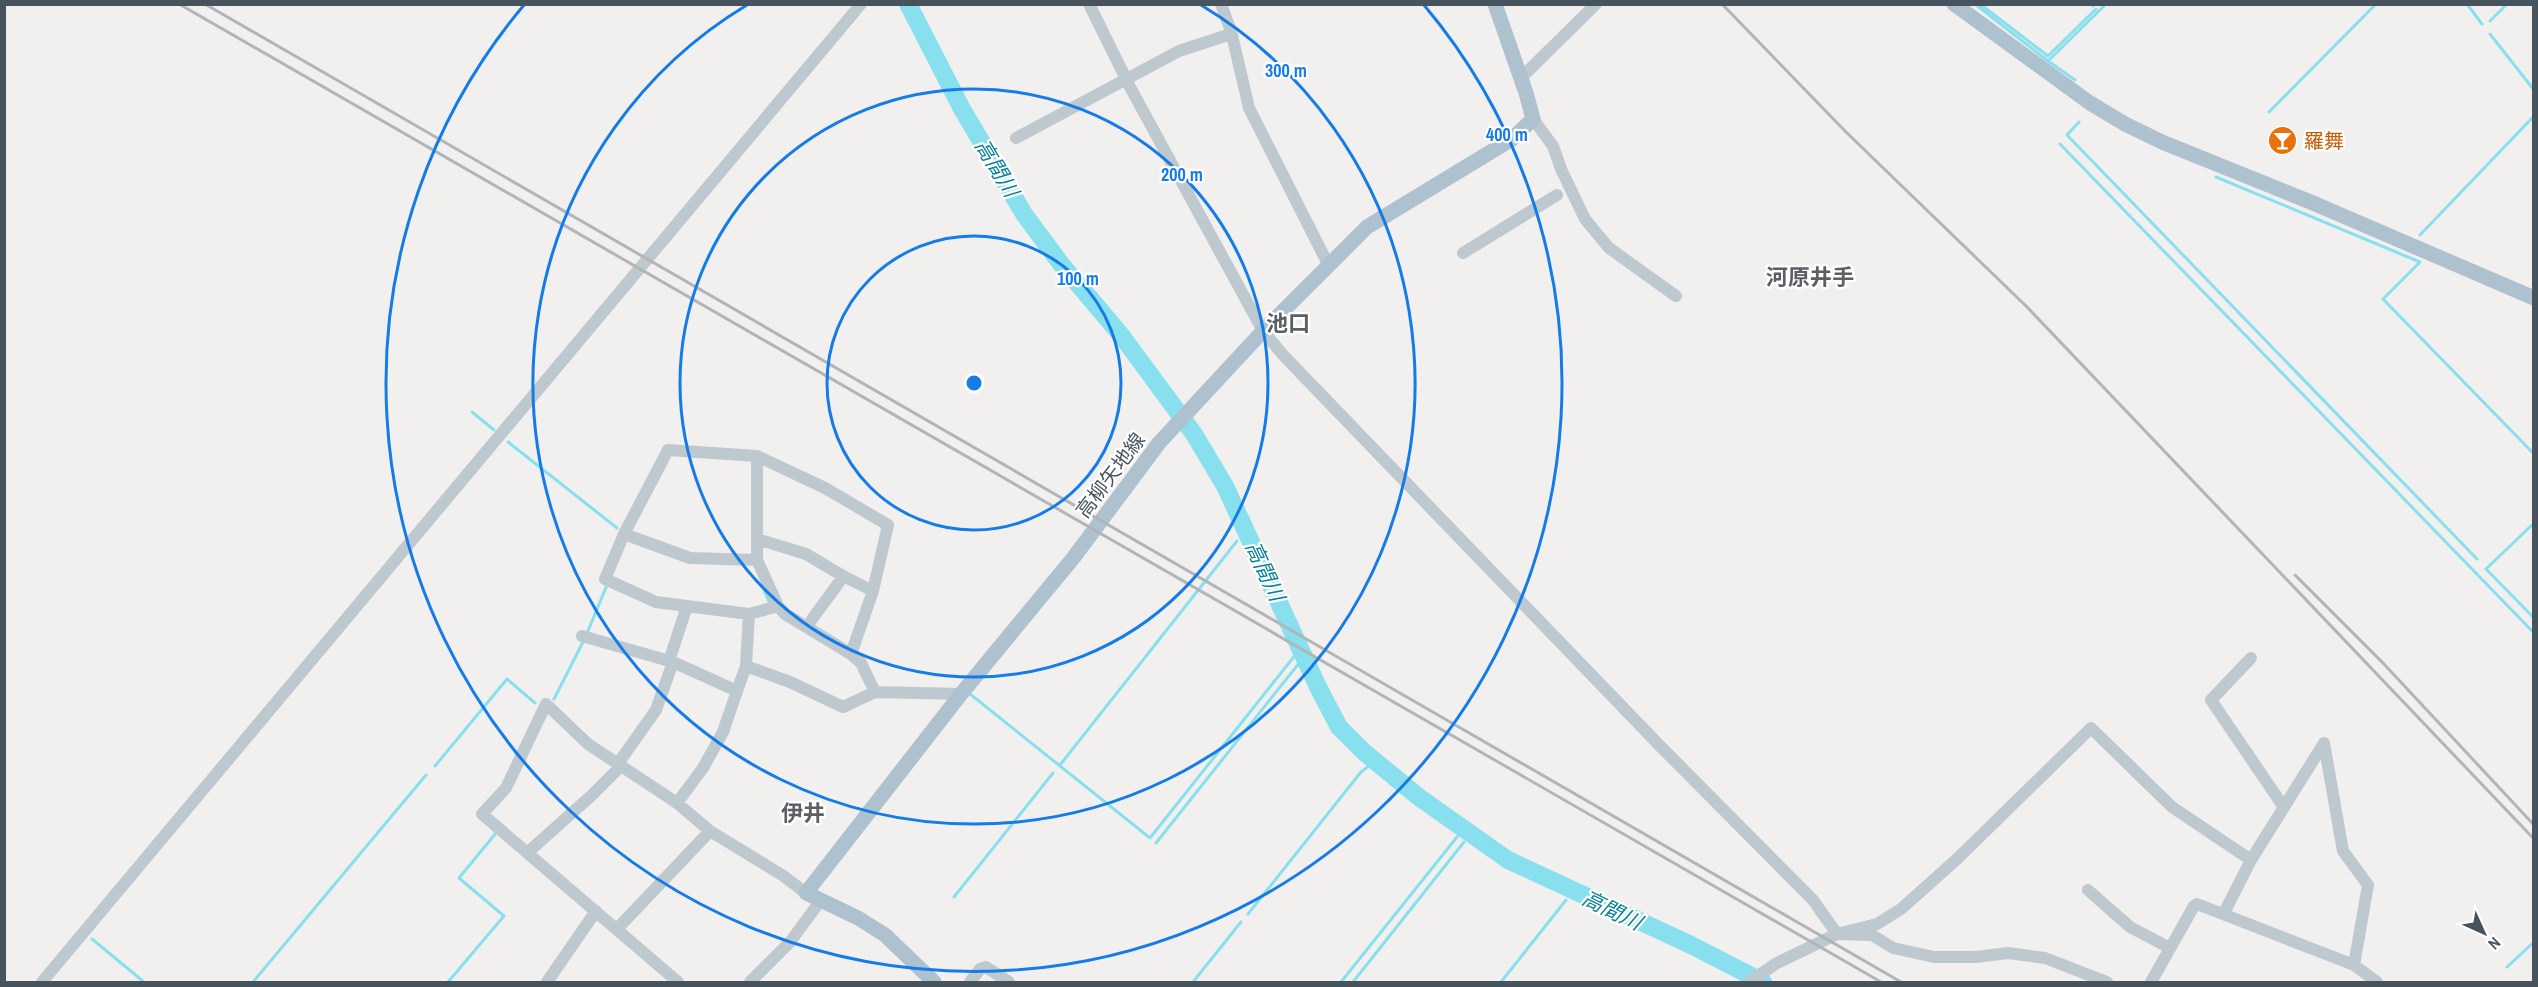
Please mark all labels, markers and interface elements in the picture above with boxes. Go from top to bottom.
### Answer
text: 300 m [1265,58,1307,83]
text: 400 m [1486,122,1528,147]
bar icon: 羅舞 [2267,124,2299,156]
place label: 羅舞 [2304,127,2344,154]
water label: 高間川 [968,134,1027,204]
text: 200 m [1161,162,1203,187]
district label: 河原井手 [1766,262,1854,292]
text: 100 m [1057,266,1099,291]
district label: 池口 [1266,308,1310,338]
centre of rings [964,373,984,393]
street label: 高柳矢地線 [1069,427,1151,523]
water label: 高間川 [1239,536,1292,607]
district label: 伊井 [781,798,825,828]
water label: 高間川 [1577,883,1648,938]
north arrow [2454,903,2514,963]
text: N [2483,932,2506,955]

